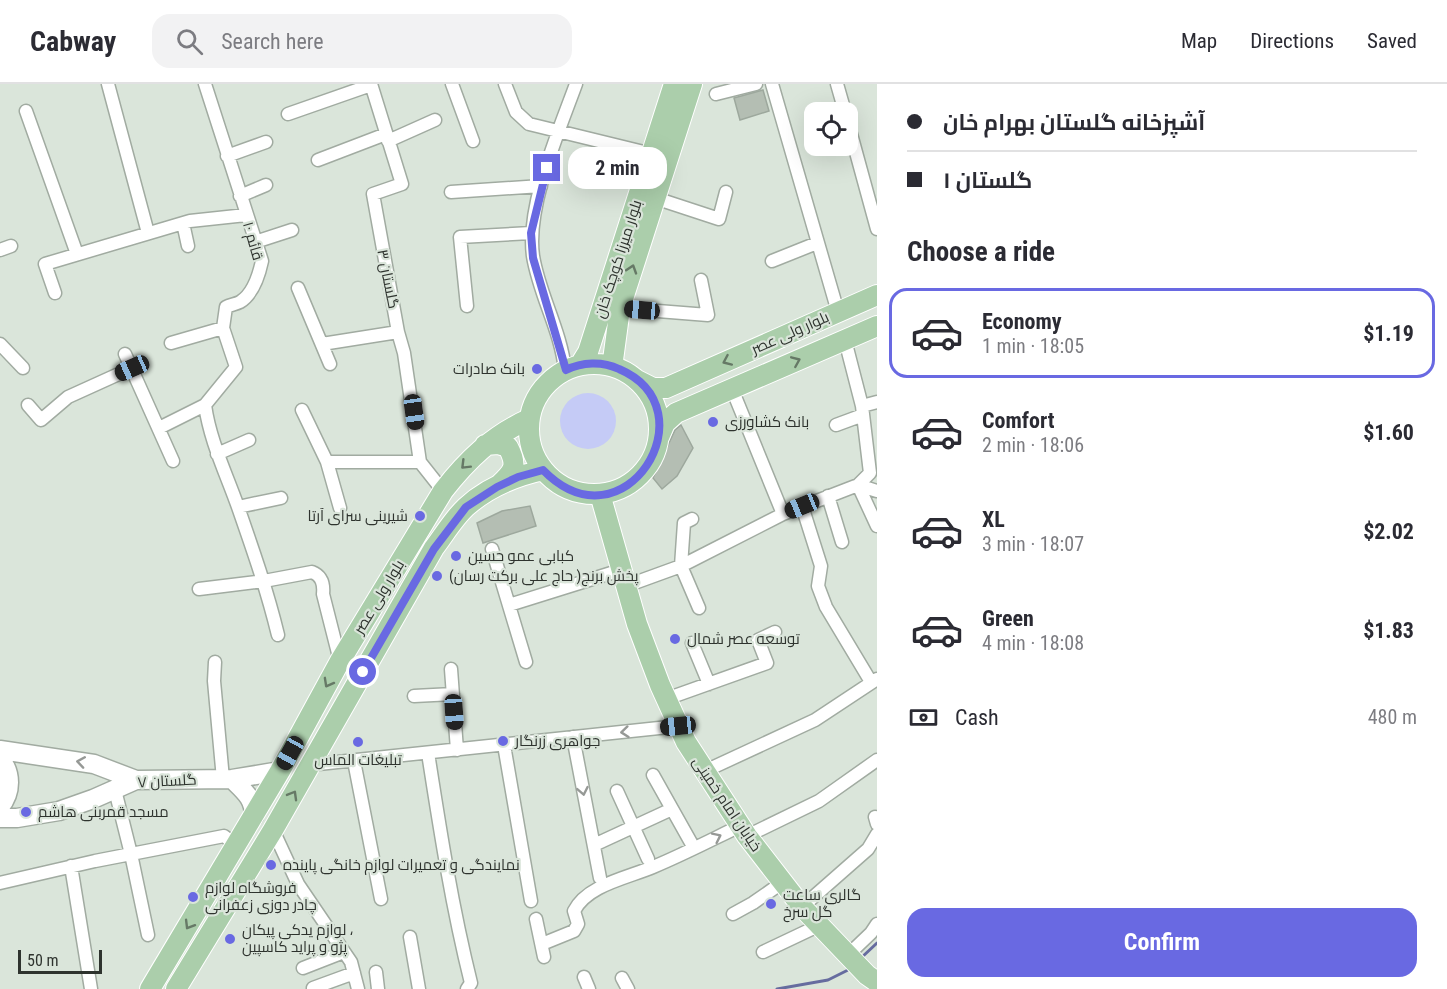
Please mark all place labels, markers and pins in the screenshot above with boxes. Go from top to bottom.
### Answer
place label: بانک صادرات [453,360,525,378]
marker: بانک صادرات [530,362,544,376]
place label: بانک کشاورزی [725,413,809,432]
marker: بانک کشاورزی [706,415,720,429]
place label: شیرینی سرای آرتا [308,507,408,526]
marker: شیرینی سرای آرتا [413,509,427,523]
place label: کبابی عمو حسین [468,547,574,566]
marker: کبابی عمو حسین [449,549,463,563]
place label: پخش برنج( حاج علی برکت رسان) [449,567,639,587]
marker: پخش برنج( حاج علی برکت رسان) [430,569,444,583]
place label: توسعه عصر شمال [687,630,800,648]
marker: توسعه عصر شمال [668,632,682,646]
place label: جواهری زرنگار [514,732,600,751]
marker: جواهری زرنگار [496,734,510,748]
marker: تبلیغات الماس [351,735,365,749]
place label: تبلیغات الماس [314,751,402,770]
place label: مسجد قمربنی هاشم [38,803,169,822]
marker: مسجد قمربنی هاشم [19,805,33,819]
place label: نمایندگی و تعمیرات لوازم خانگی پاینده [283,856,520,875]
marker: نمایندگی و تعمیرات لوازم خانگی پاینده [264,858,278,872]
place label: فروشگاه لوازم چادر دوزی زعفرانی [205,879,317,915]
place label: گالری ساعت گل سرخ [783,886,861,923]
marker: فروشگاه لوازم چادر دوزی زعفرانی [186,890,200,904]
marker: گالری ساعت گل سرخ [764,897,778,911]
place label: لوازم یدکی پیکان ، پژو و پراید کاسپین [242,921,353,957]
marker: لوازم یدکی پیکان ، پژو و پراید کاسپین [223,932,237,946]

